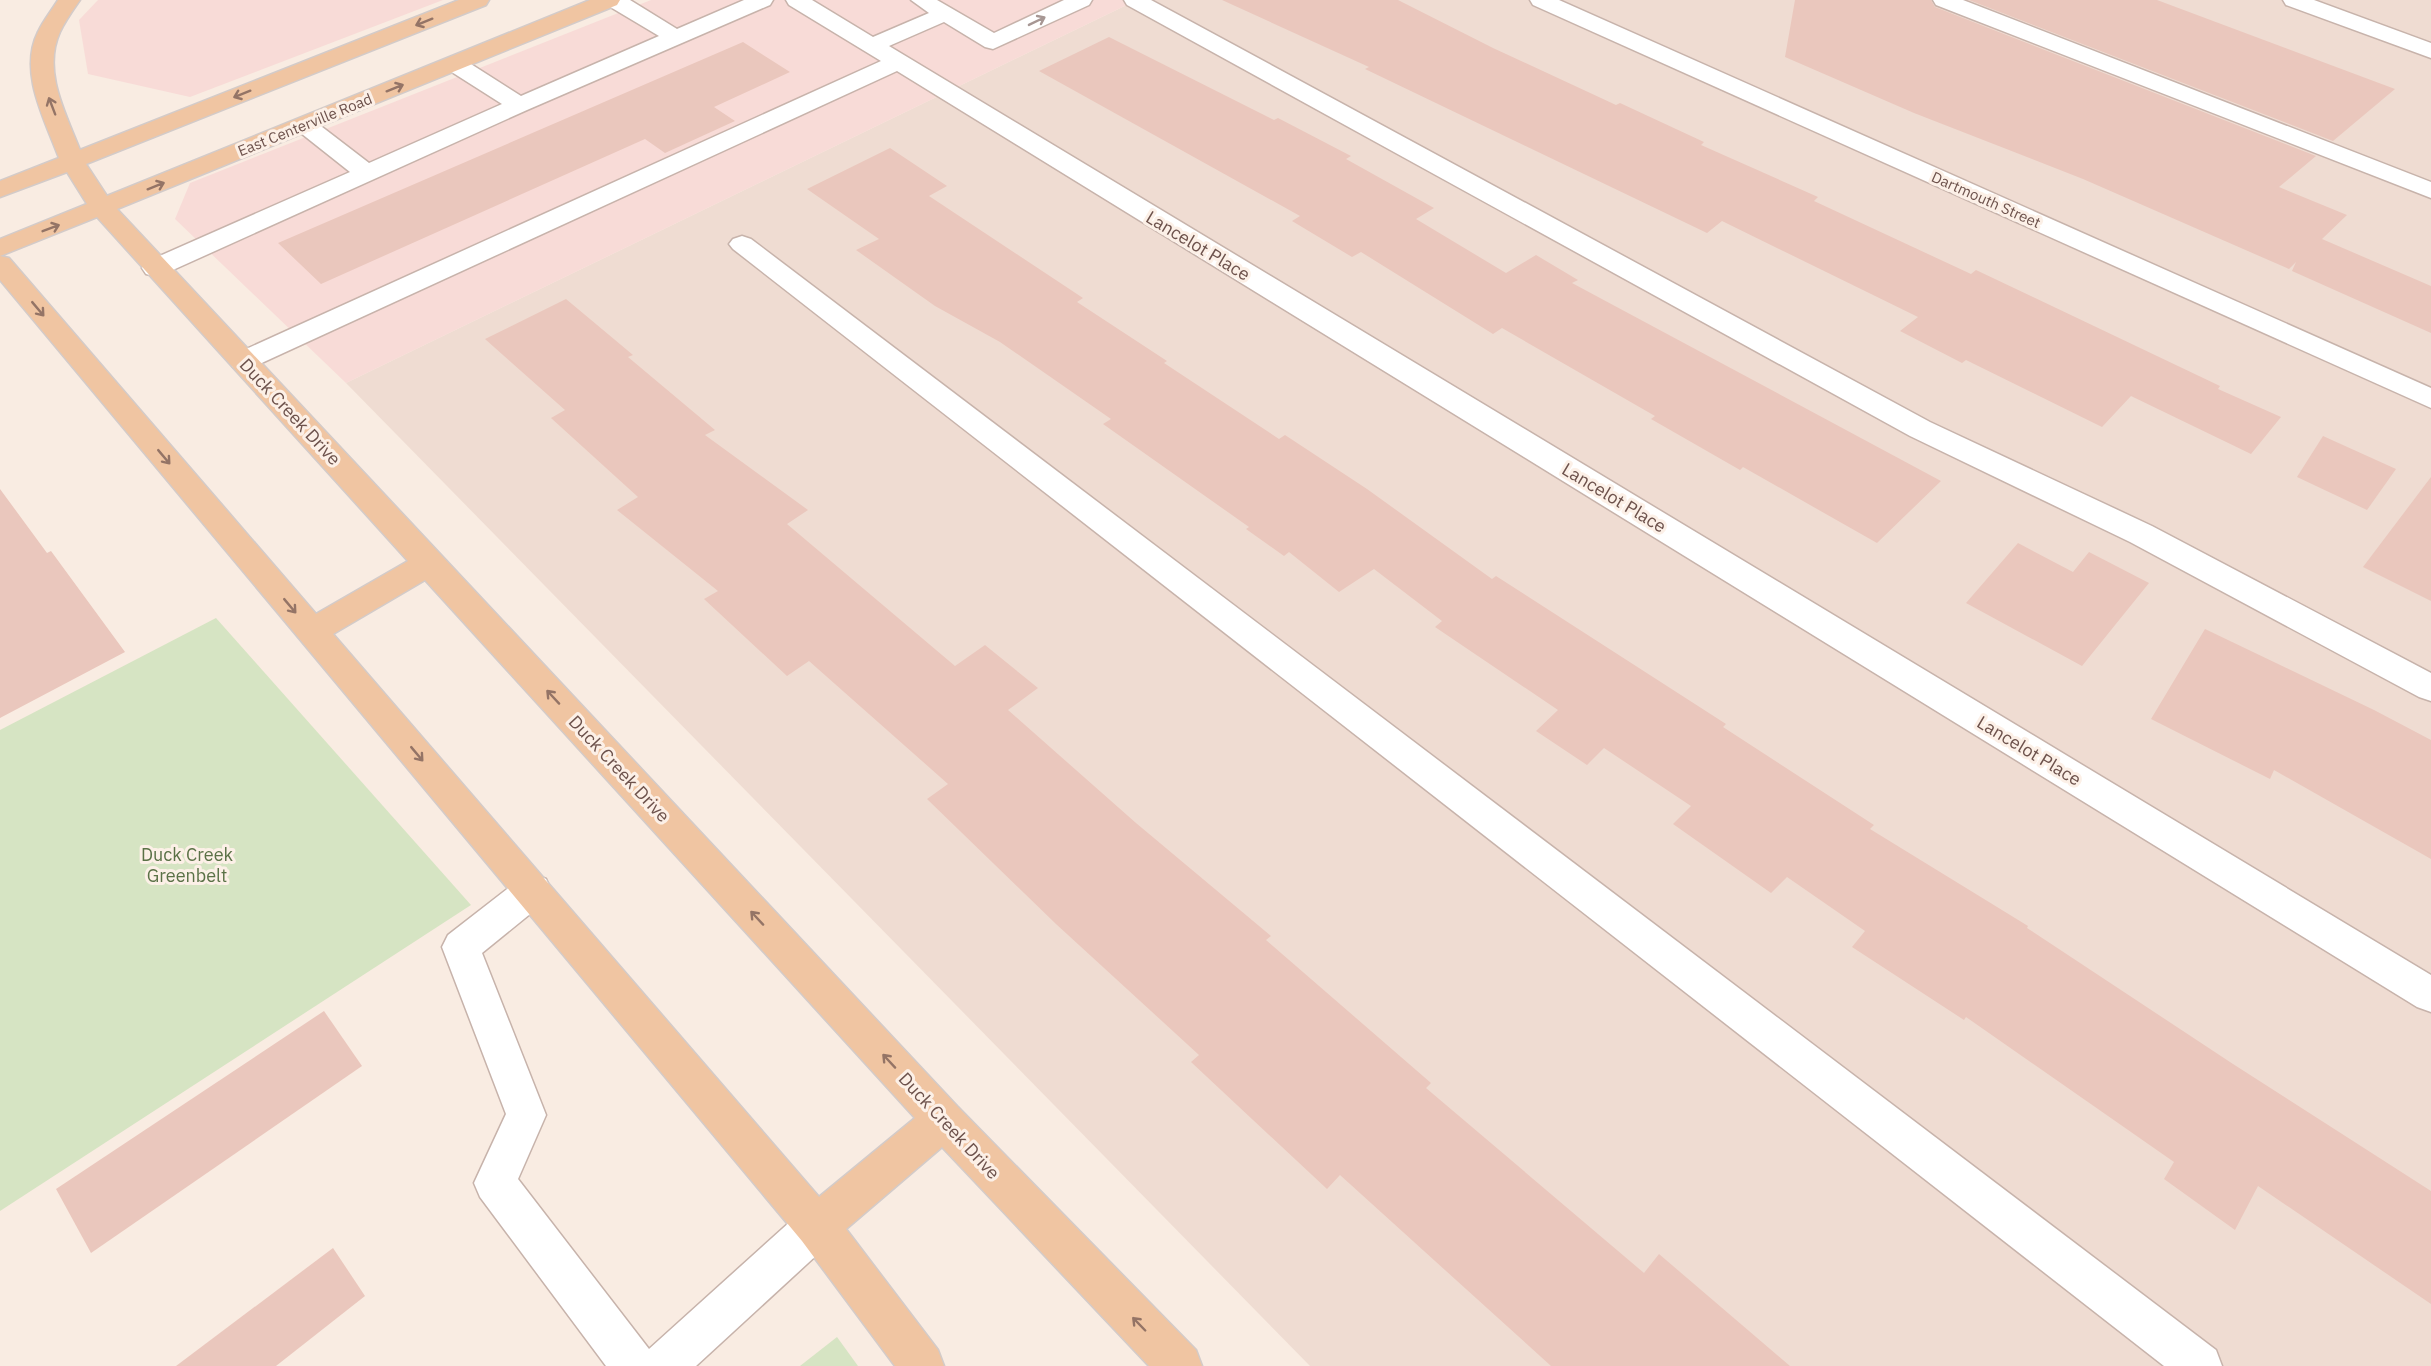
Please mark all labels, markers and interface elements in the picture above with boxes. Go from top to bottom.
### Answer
one-way arrow [1027,15,1045,27]
one-way arrow [415,17,433,28]
one-way arrow [385,82,404,93]
one-way arrow [234,89,252,100]
street label: East Centerville Road [235,89,375,160]
one-way arrow [46,97,57,116]
street label: Dartmouth Street [1929,167,2044,232]
one-way arrow [147,180,165,191]
street label: Lancelot Place [1142,205,1255,286]
one-way arrow [41,222,60,233]
one-way arrow [31,301,45,316]
street label: Duck Creek Drive [235,353,346,470]
one-way arrow [157,449,171,464]
street label: Lancelot Place [1558,457,1671,538]
one-way arrow [283,598,297,613]
one-way arrow [546,690,560,705]
street label: Duck Creek Drive [564,710,675,827]
street label: Lancelot Place [1973,710,2086,791]
one-way arrow [410,746,424,761]
park label: Duck Creek Greenbelt [141,843,234,887]
one-way arrow [750,911,764,926]
one-way arrow [882,1054,896,1069]
street label: Duck Creek Drive [894,1067,1005,1184]
one-way arrow [1132,1316,1147,1331]

